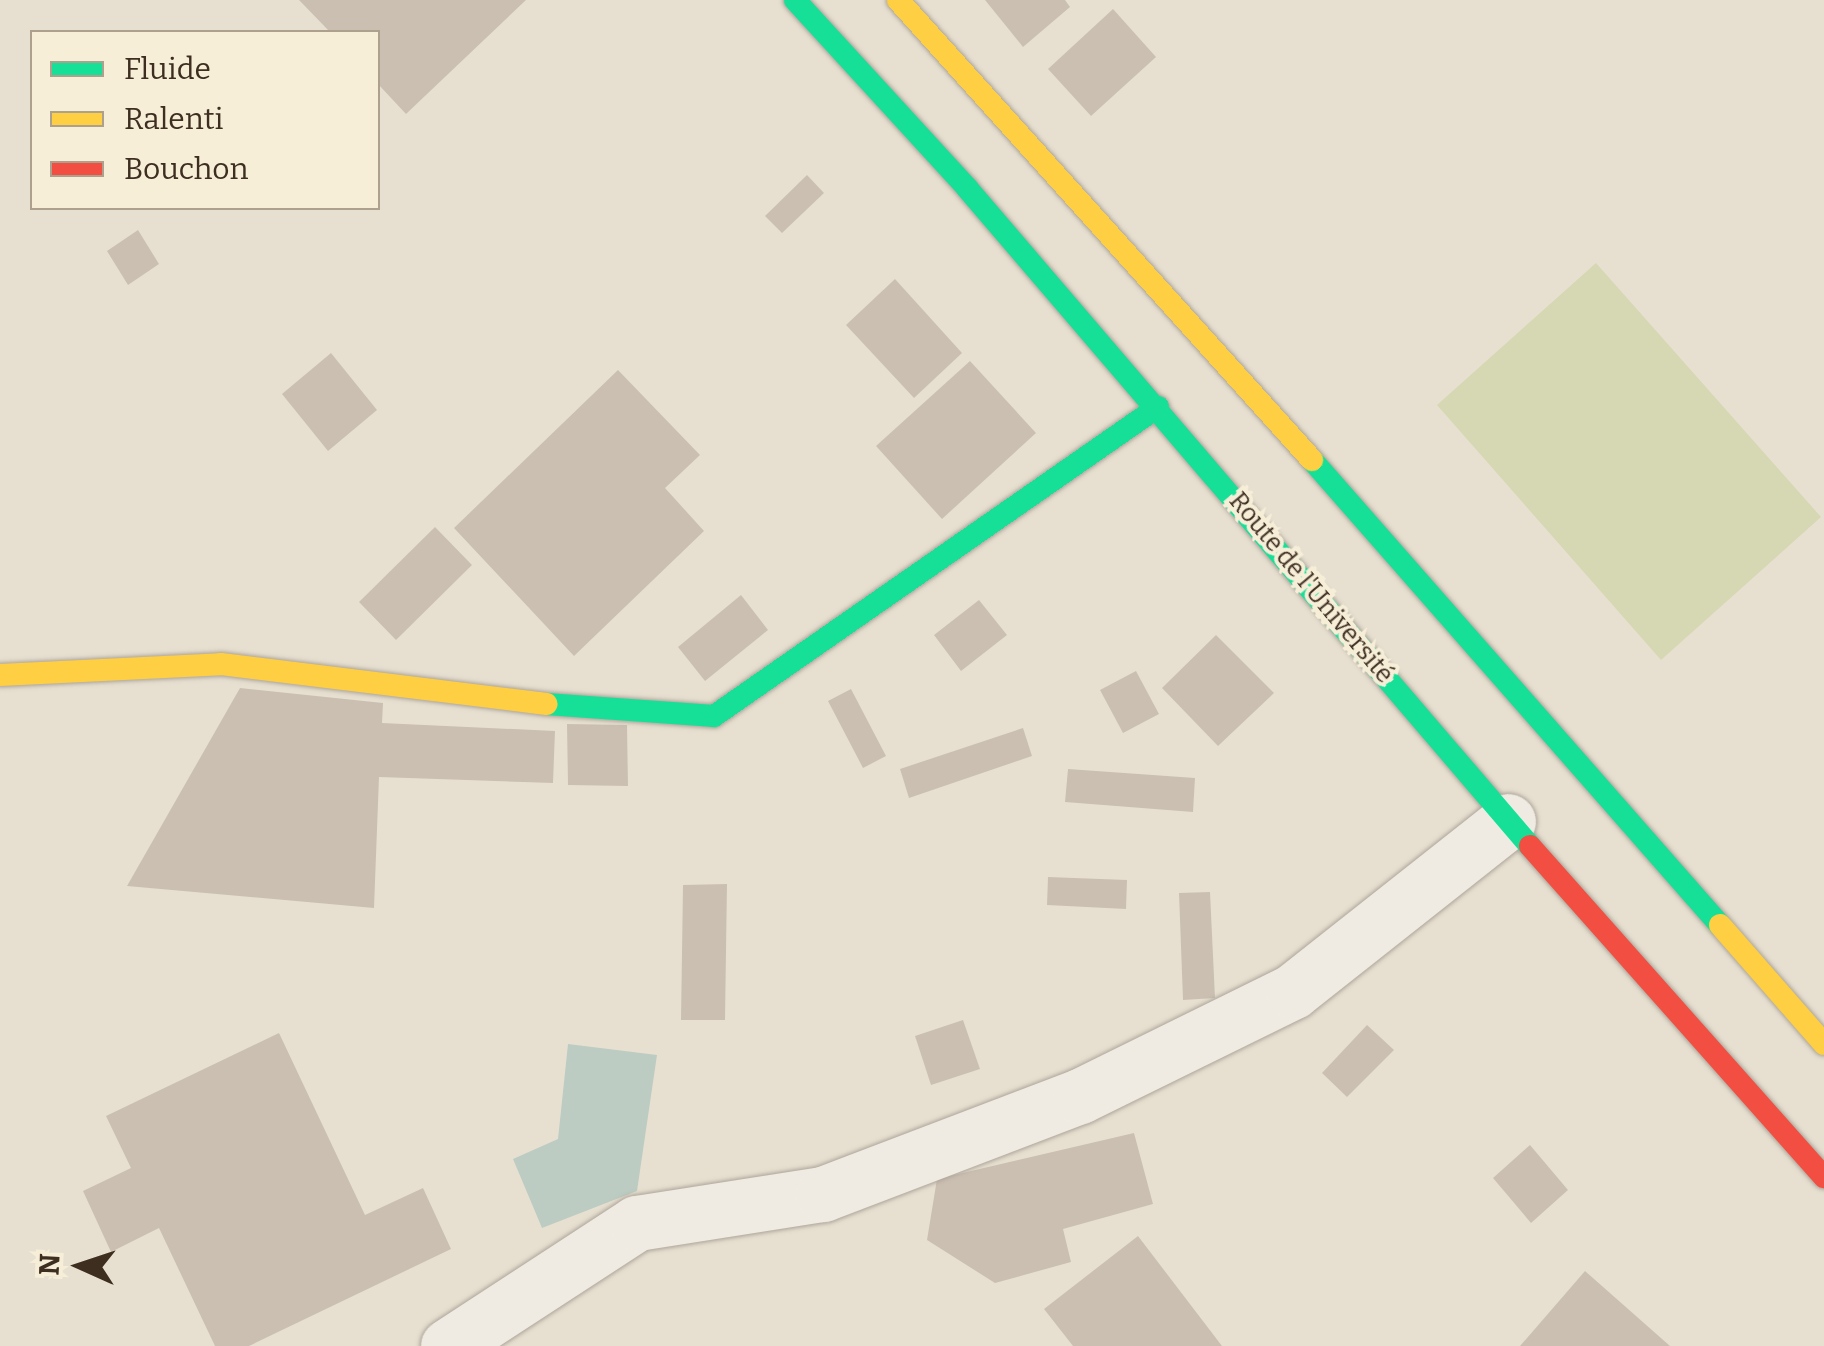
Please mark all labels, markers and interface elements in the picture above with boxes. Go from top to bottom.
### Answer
legend [30,30,380,210]
text: Fluide [124,51,211,87]
text: Ralenti [124,101,224,137]
text: Bouchon [124,151,249,187]
street label: Route de l'Université [1223,487,1399,689]
north arrow [30,1216,130,1316]
text: N [32,1253,67,1276]

